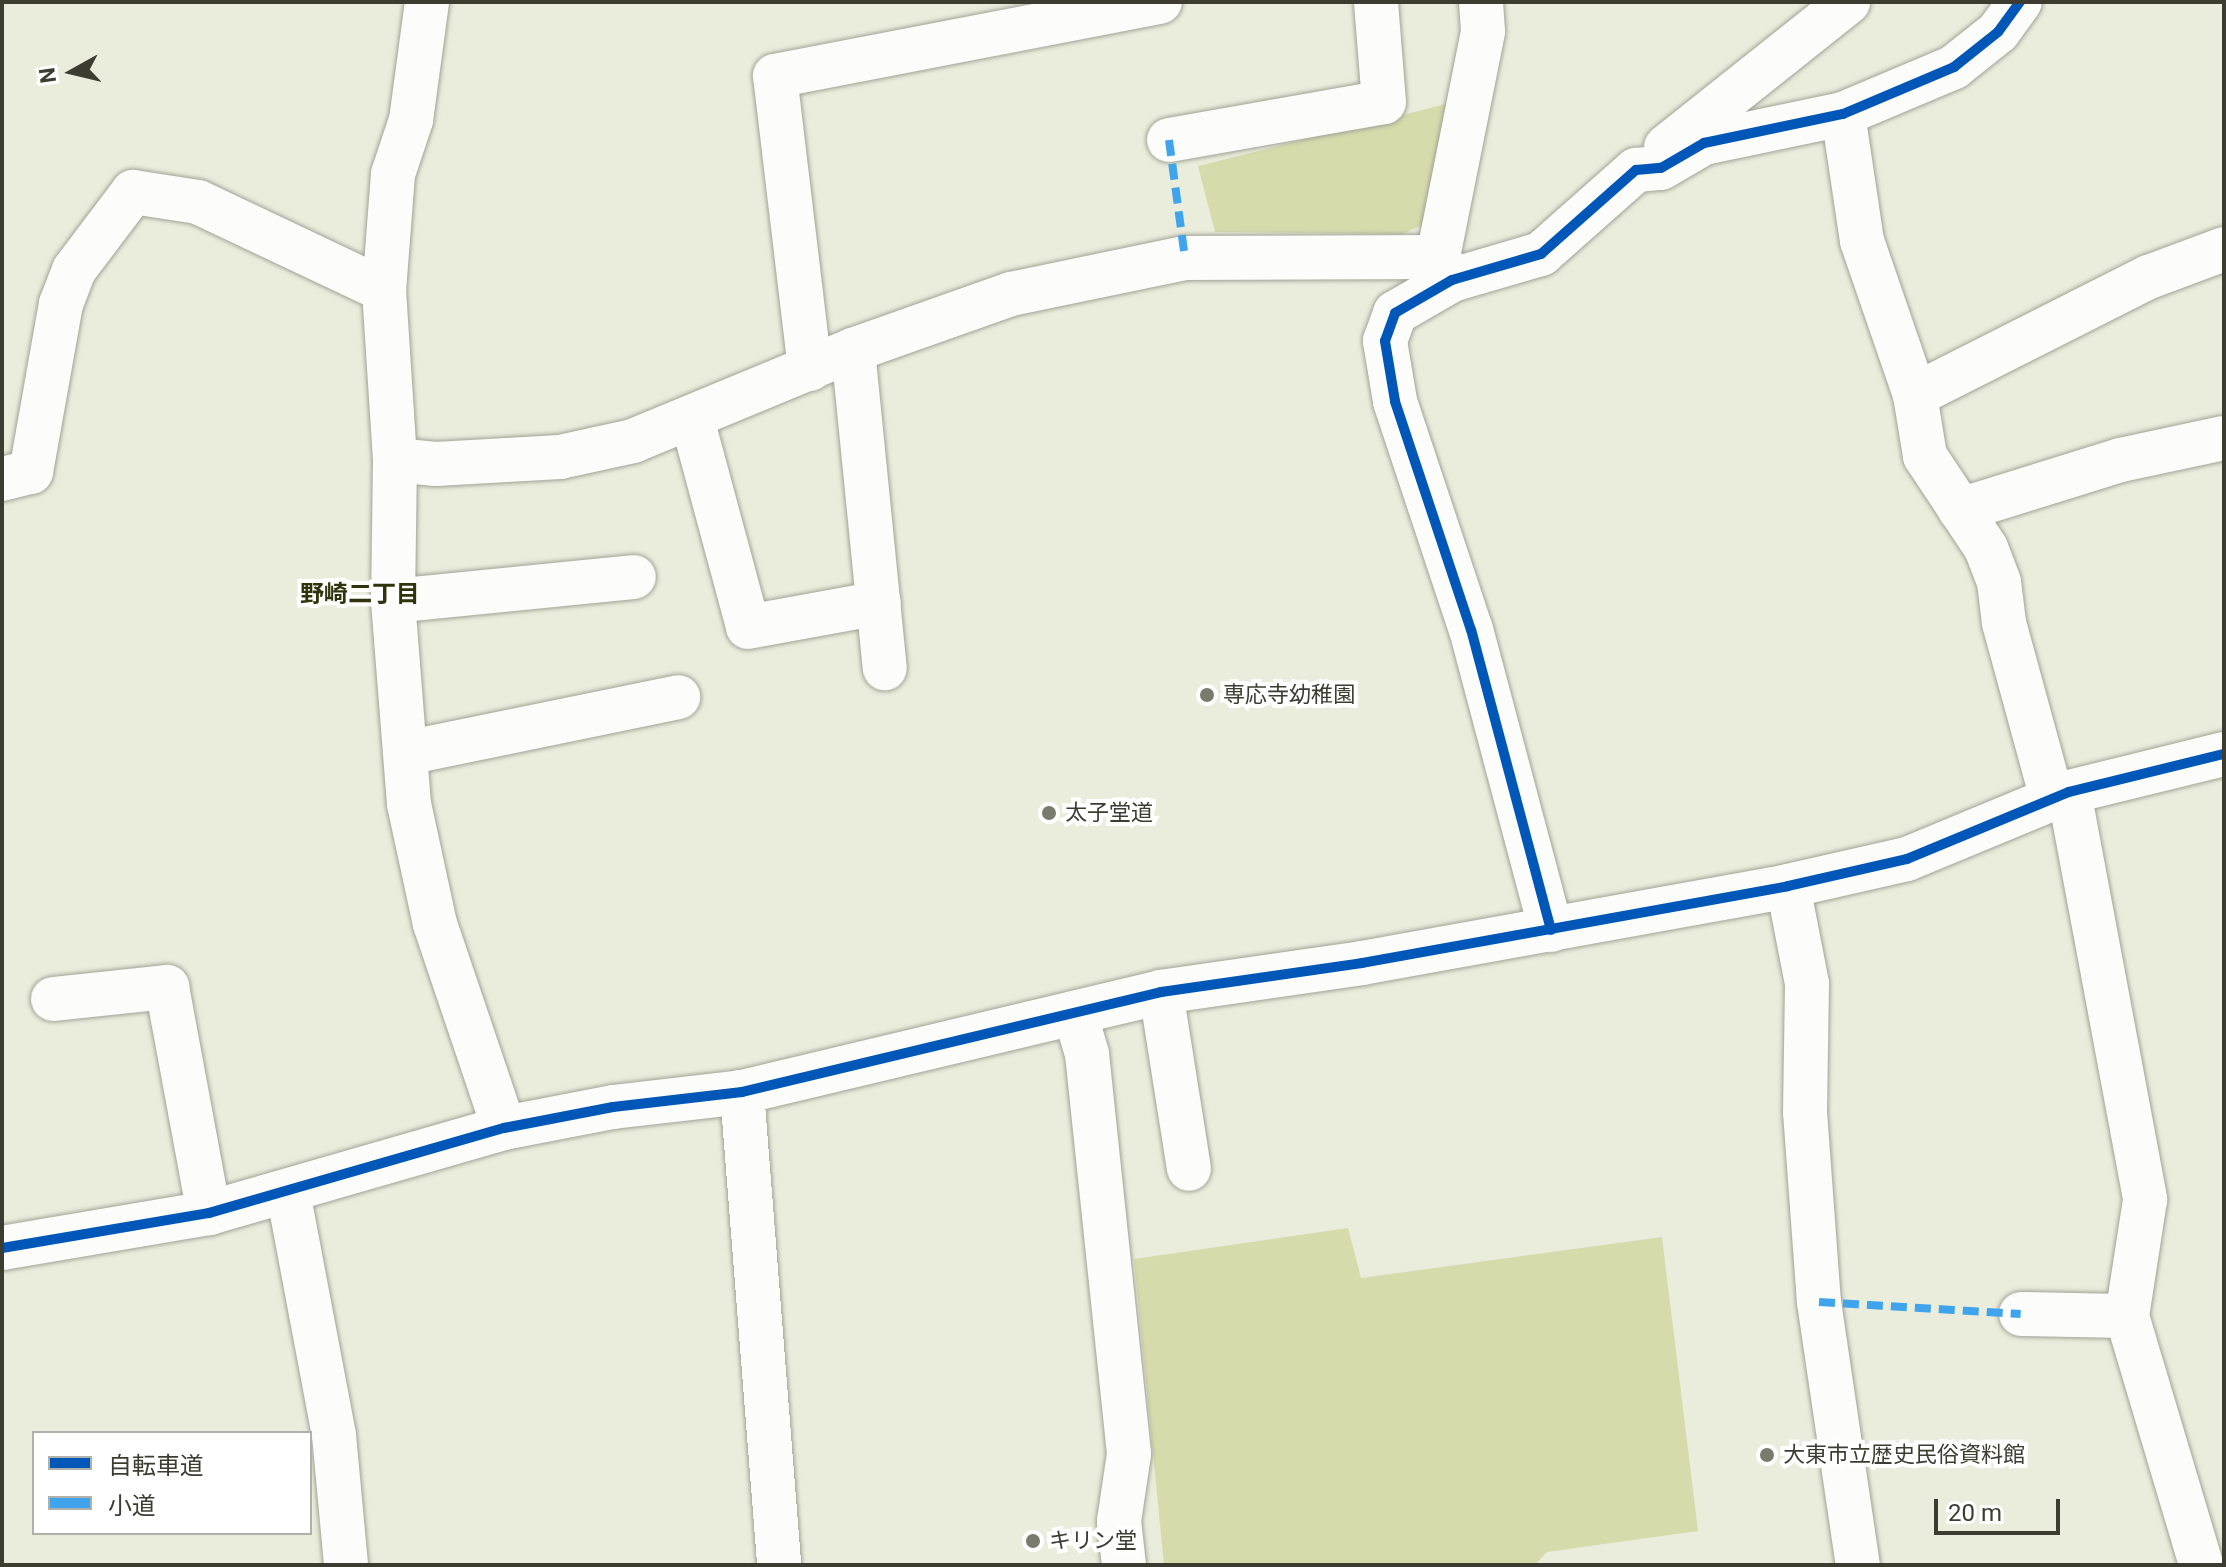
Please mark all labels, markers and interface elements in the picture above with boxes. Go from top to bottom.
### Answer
north arrow [32,32,112,112]
text: N [34,66,61,85]
district label: 野崎二丁目 [300,581,420,609]
place label: 専応寺幼稚園 [1223,682,1355,708]
marker: 専応寺幼稚園 [1198,686,1216,704]
place label: 太子堂道 [1065,800,1153,826]
marker: 太子堂道 [1040,804,1058,822]
legend [32,1431,312,1535]
place label: 大東市立歴史民俗資料館 [1783,1442,2025,1468]
marker: 大東市立歴史民俗資料館 [1758,1446,1776,1464]
text: 自転車道 [108,1452,204,1480]
scale bar [1938,1483,2064,1533]
text: 小道 [108,1492,156,1520]
text: 20 m [1948,1499,2002,1527]
place label: キリン堂 [1049,1528,1137,1554]
marker: キリン堂 [1024,1532,1042,1550]

